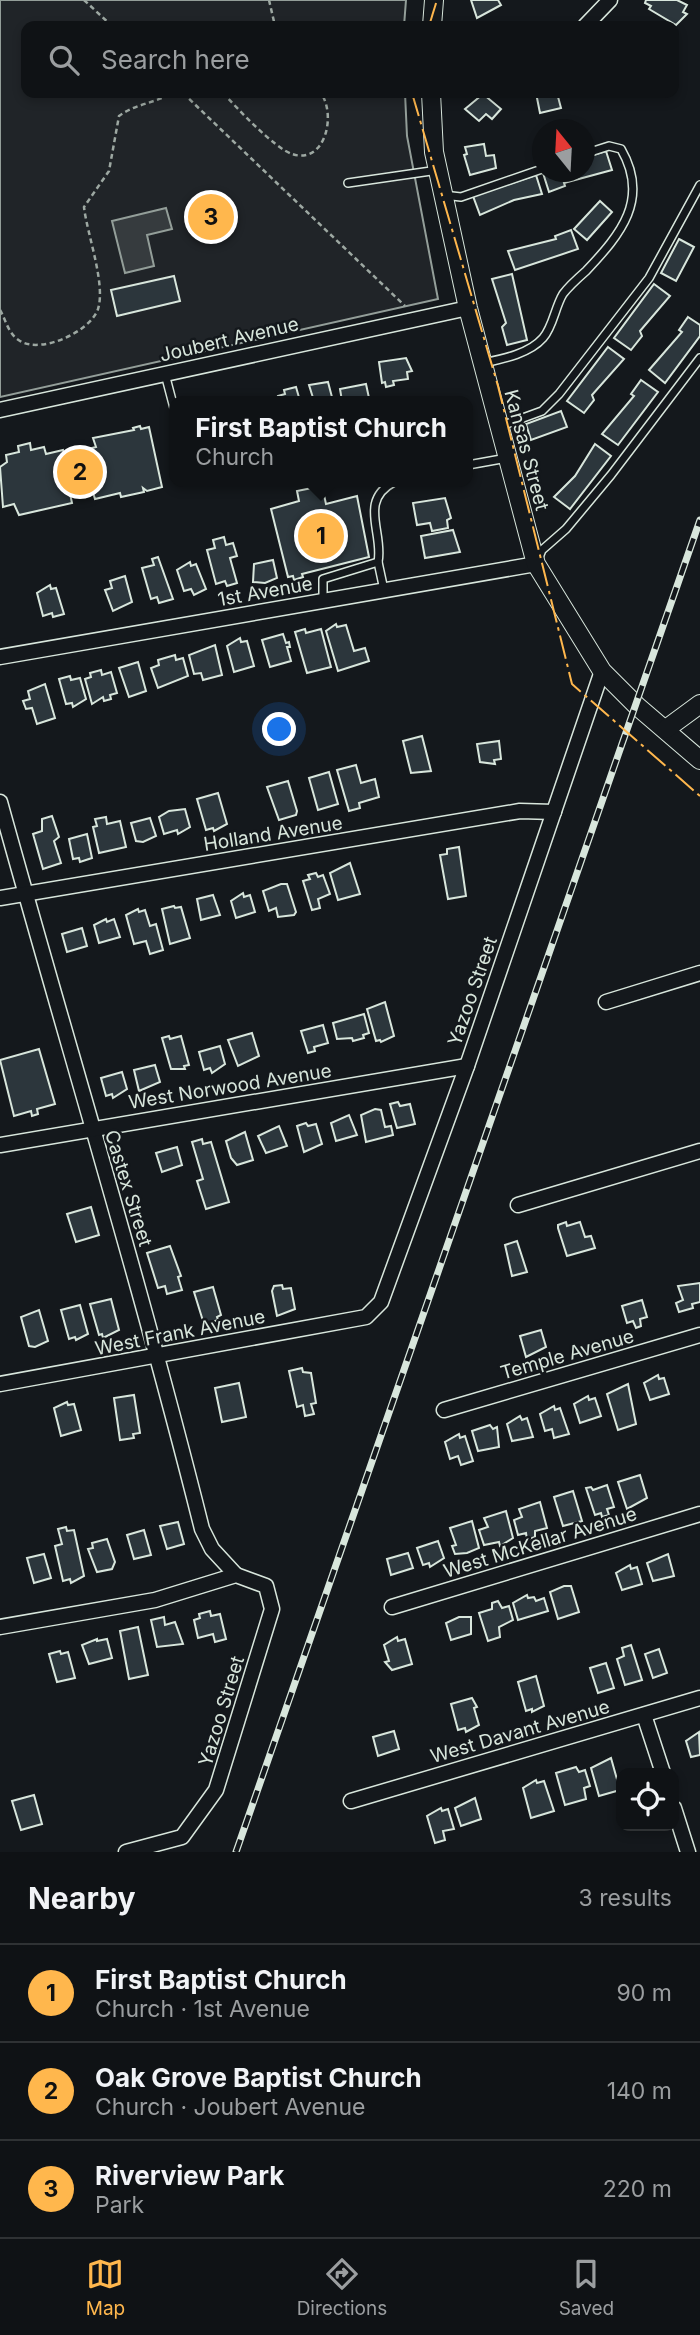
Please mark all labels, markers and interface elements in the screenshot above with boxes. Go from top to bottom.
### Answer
search box [21,21,679,98]
icon: search [45,41,83,79]
text: Search here [101,44,250,75]
north arrow [532,119,595,182]
pin: 3 [188,191,234,243]
street label: Joubert Avenue [157,312,301,367]
street label: Kansas Street [499,387,554,513]
popup [169,396,473,487]
text: First Baptist Church [195,412,447,443]
text: Church [195,443,274,471]
pin: 2 [57,446,103,498]
pin: 1 [298,510,344,562]
street label: 1st Avenue [216,572,314,611]
your location [262,712,296,746]
street label: Holland Avenue [202,811,344,856]
street label: Yazoo Street [443,933,502,1049]
street label: West Norwood Avenue [127,1059,333,1114]
street label: Castex Street [100,1127,157,1249]
street label: West Frank Avenue [93,1305,267,1360]
street label: Temple Avenue [498,1324,637,1385]
street label: West McKellar Avenue [441,1502,639,1583]
street label: Yazoo Street [194,1653,249,1769]
street label: West Davant Avenue [428,1695,612,1768]
map controls [616,1768,679,1831]
button: locate [616,1768,679,1831]
text: Nearby [28,1880,136,1916]
text: 3 results [579,1884,672,1912]
text: First Baptist Church [95,1964,347,1995]
text: 1 [46,1979,56,2007]
text: 90 m [617,1979,672,2007]
text: Church · 1st Avenue [95,1995,310,2023]
text: Oak Grove Baptist Church [95,2062,422,2093]
text: 2 [44,2077,58,2105]
text: 140 m [607,2077,672,2105]
text: Church · Joubert Avenue [95,2093,365,2121]
text: Riverview Park [95,2160,284,2191]
text: 3 [44,2175,58,2203]
text: 220 m [603,2175,672,2203]
text: Park [95,2191,144,2219]
tab: Map [86,2255,125,2320]
tab: Directions [297,2255,387,2320]
tab: Saved [559,2255,614,2320]

